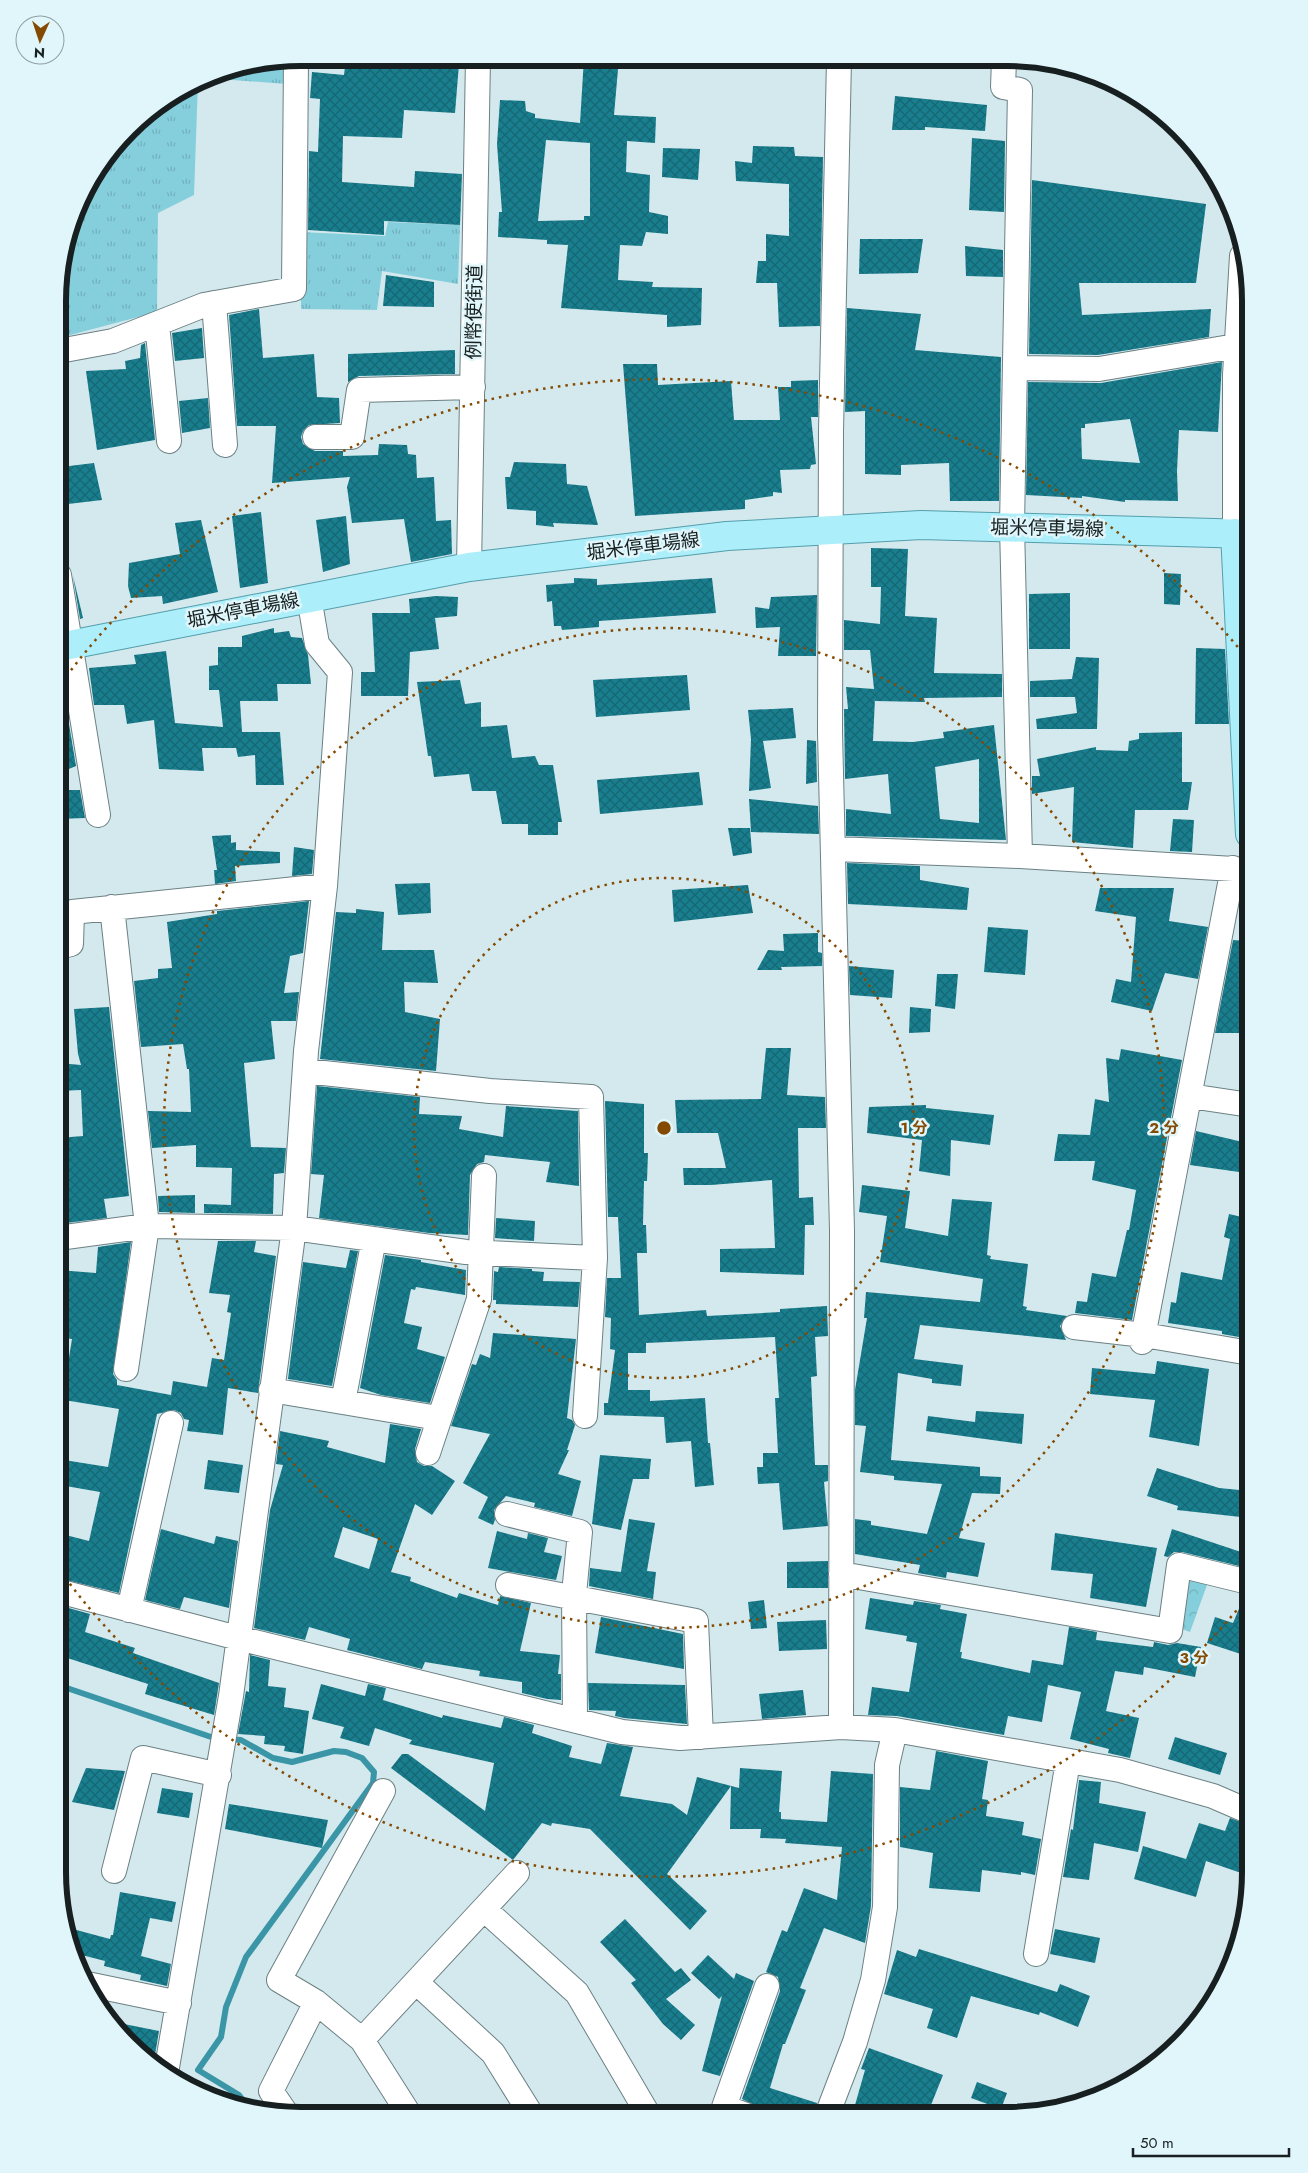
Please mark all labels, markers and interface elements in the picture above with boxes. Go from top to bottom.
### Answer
north arrow [15,15,65,65]
text: N [33,43,45,63]
street label: 例幣使街道 [460,264,488,360]
street label: 堀米停車場線 [990,514,1104,542]
street label: 堀米停車場線 [585,526,701,566]
street label: 堀米停車場線 [184,586,302,634]
text: 1 分 [900,1117,928,1139]
text: 2 分 [1149,1117,1179,1139]
centre of rings [655,1119,673,1137]
text: 3 分 [1180,1647,1208,1669]
scale bar [1133,2126,1289,2158]
text: 50 m [1140,2132,1174,2154]

